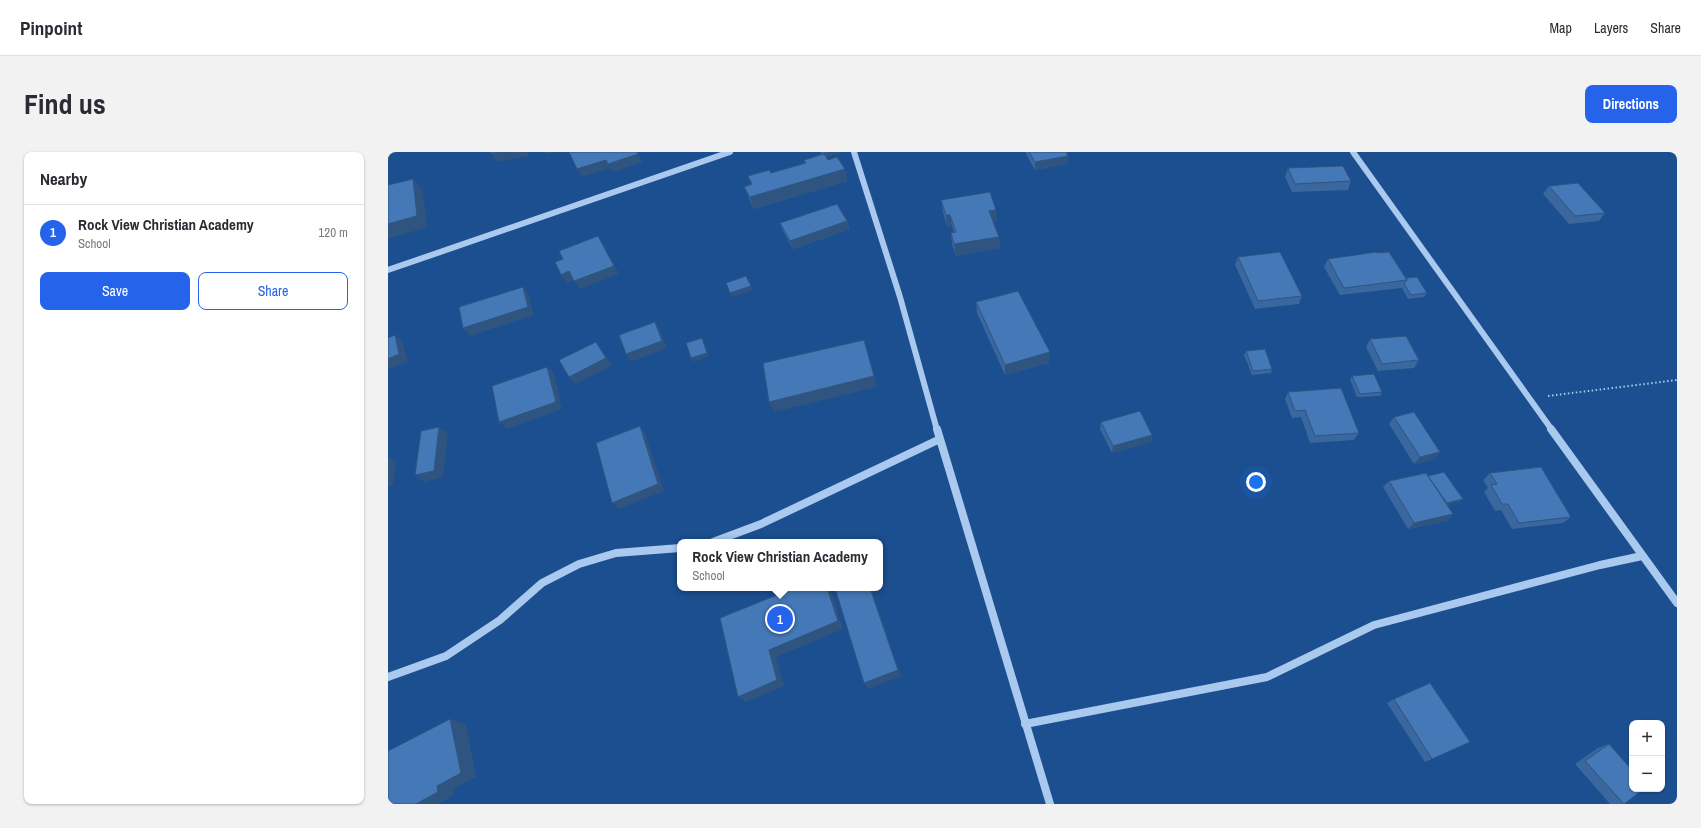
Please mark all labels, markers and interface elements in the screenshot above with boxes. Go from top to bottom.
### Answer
text: Pinpoint [20,15,82,41]
text: Map [1550,19,1572,37]
text: Layers [1594,19,1628,37]
text: Share [1650,19,1681,37]
text: Find us [24,85,106,123]
button: Directions [1585,85,1677,123]
text: Nearby [40,167,87,190]
text: Rock View Christian Academy [78,214,254,235]
text: 1 [50,224,56,241]
text: 120 m [318,224,348,241]
text: School [78,235,111,252]
button: Save [40,272,190,310]
button: Share [198,272,348,310]
your location [1246,472,1266,492]
popup [677,539,883,591]
text: Rock View Christian Academy [692,546,868,567]
text: School [692,567,725,584]
pin: 1 [767,604,793,634]
map controls [1629,720,1665,792]
button: + [1629,720,1665,756]
button: − [1629,756,1665,792]

